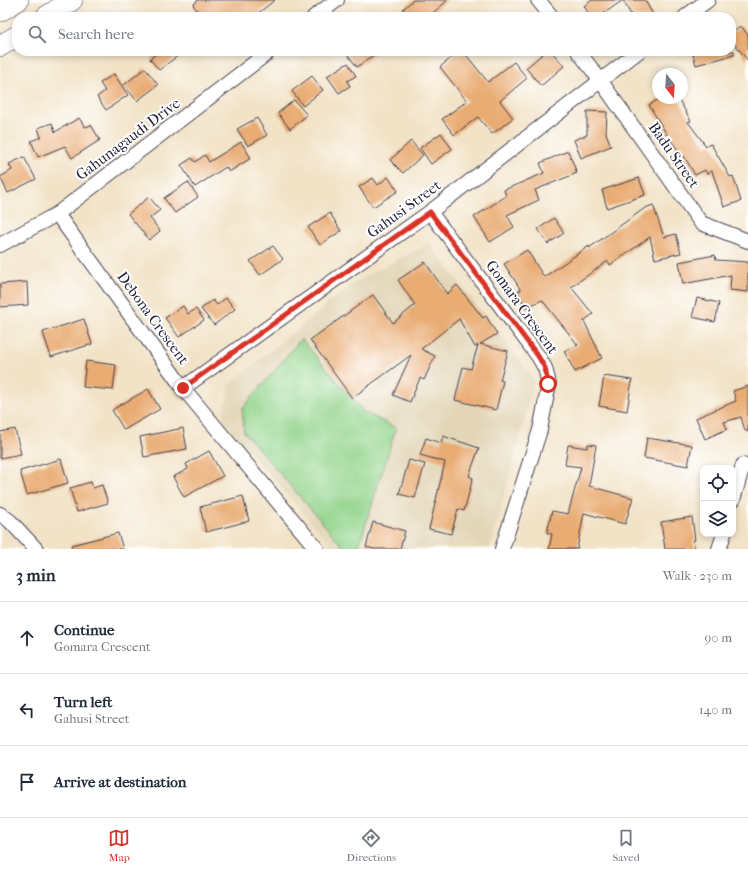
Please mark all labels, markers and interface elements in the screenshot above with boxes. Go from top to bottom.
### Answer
search box [12,12,736,56]
icon: search [26,23,48,45]
text: Search here [58,25,134,43]
north arrow [652,68,688,104]
street label: Gahunagaudi Drive [72,94,184,184]
street label: Badu Street [645,119,704,192]
street label: Gahusi Street [363,176,445,242]
street label: Gomara Crescent [482,257,562,358]
street label: Debona Crescent [113,268,193,368]
route start [539,375,557,393]
route end [174,379,192,397]
map controls [700,465,736,537]
button: locate [700,465,736,501]
button: layers [700,501,736,537]
text: 3 min [16,565,56,585]
text: Walk · 230 m [663,568,732,583]
text: Continue [54,621,114,639]
icon: ahead [16,627,38,649]
text: 90 m [704,630,732,645]
text: Gomara Crescent [54,639,151,654]
text: Turn left [54,693,112,711]
icon: left [16,699,38,721]
text: 140 m [699,702,732,717]
text: Gahusi Street [54,711,129,726]
icon: arrive [16,771,38,793]
text: Arrive at destination [54,773,186,791]
tab: Map [108,827,130,864]
tab: Directions [347,827,396,864]
tab: Saved [612,827,640,864]

